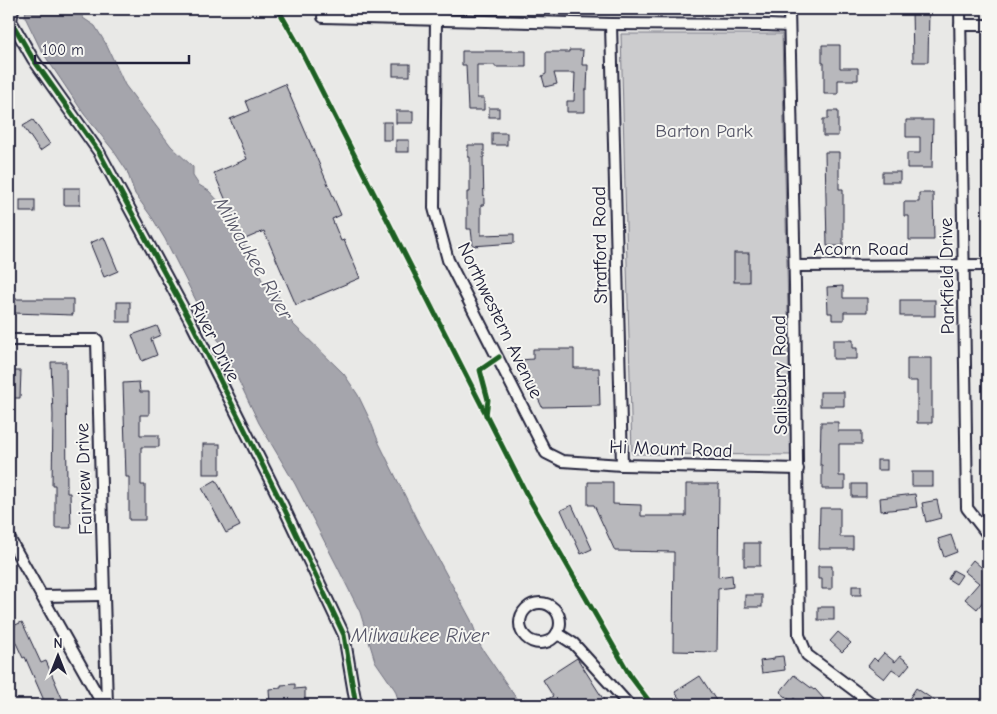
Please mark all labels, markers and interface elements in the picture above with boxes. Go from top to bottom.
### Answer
scale bar [35,32,189,64]
text: 100 m [42,41,84,59]
park label: Barton Park [655,120,753,142]
street label: Stratford Road [588,186,612,304]
water label: Milwaukee River [209,192,298,324]
street label: Parkfield Drive [935,217,959,335]
street label: Acorn Road [813,238,909,260]
street label: Northwestern Avenue [453,239,547,402]
street label: River Drive [185,297,245,385]
street label: Salisbury Road [768,315,792,435]
street label: Fairview Drive [71,423,97,535]
street label: Hi Mount Road [609,436,733,462]
water label: Milwaukee River [350,624,490,647]
north arrow [32,632,82,682]
text: N [53,635,63,652]

